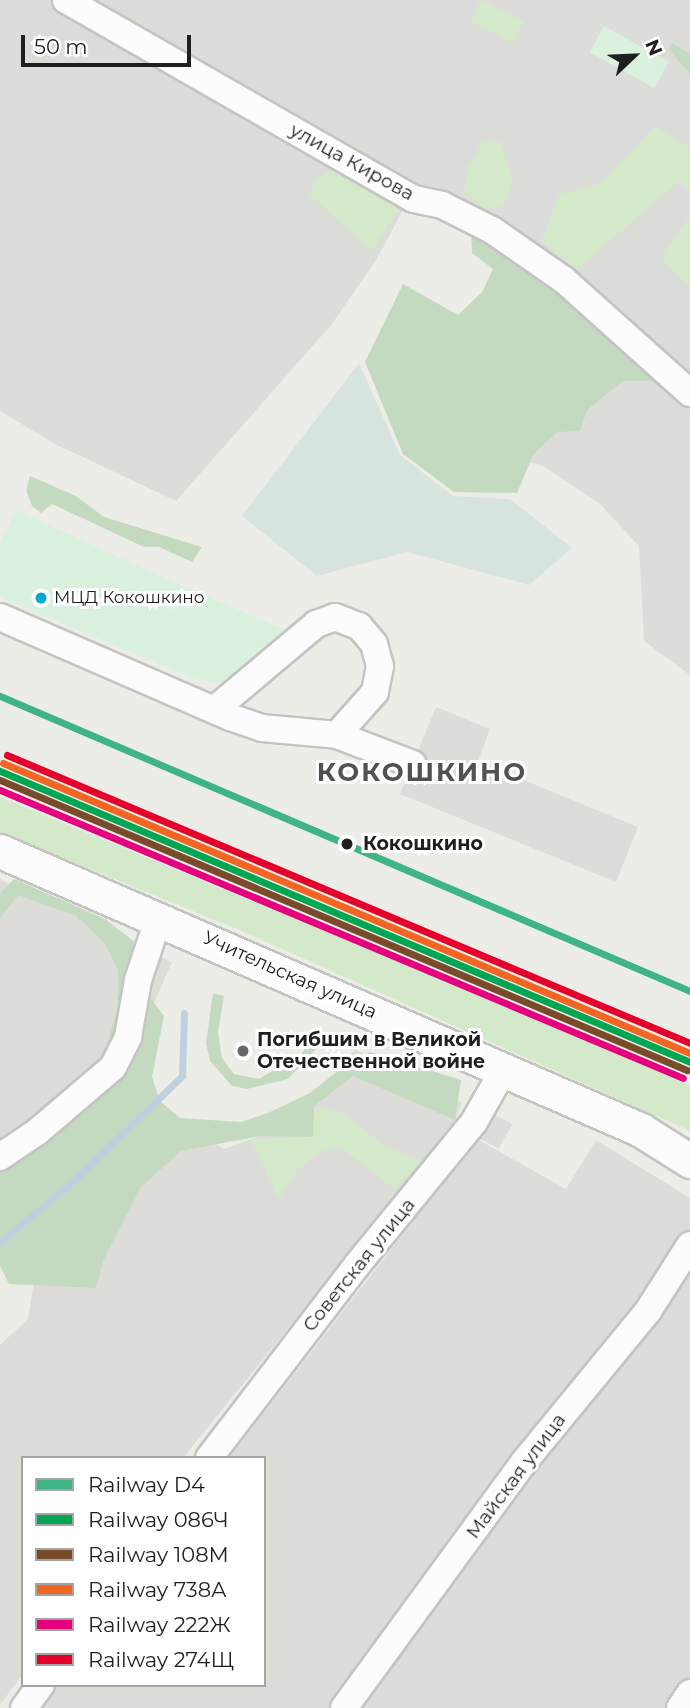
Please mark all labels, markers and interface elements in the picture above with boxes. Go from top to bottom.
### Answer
scale bar [24,21,194,65]
north arrow [599,21,669,91]
text: 50 m [34,34,88,59]
text: N [640,36,667,59]
street label: улица Кирова [286,119,418,205]
place label: МЦД Кокошкино [54,588,205,608]
marker: МЦД Кокошкино [34,591,48,605]
district label: КОКОШКИНО [318,757,526,789]
place label: Кокошкино [363,833,483,855]
marker: Кокошкино [337,834,357,854]
street label: Учительская улица [199,926,381,1024]
place label: Погибшим в Великой Отечественной войне [257,1029,485,1073]
marker: Погибшим в Великой Отечественной войне [235,1043,251,1059]
street label: Советская улица [298,1194,420,1336]
street label: Майская улица [461,1409,571,1543]
legend [21,1456,266,1687]
text: Railway D4 [88,1472,205,1497]
text: Railway 086Ч [88,1507,229,1532]
text: Railway 108М [88,1542,229,1567]
text: Railway 738А [88,1577,227,1602]
text: Railway 222Ж [88,1612,231,1637]
text: Railway 274Щ [88,1647,234,1672]

